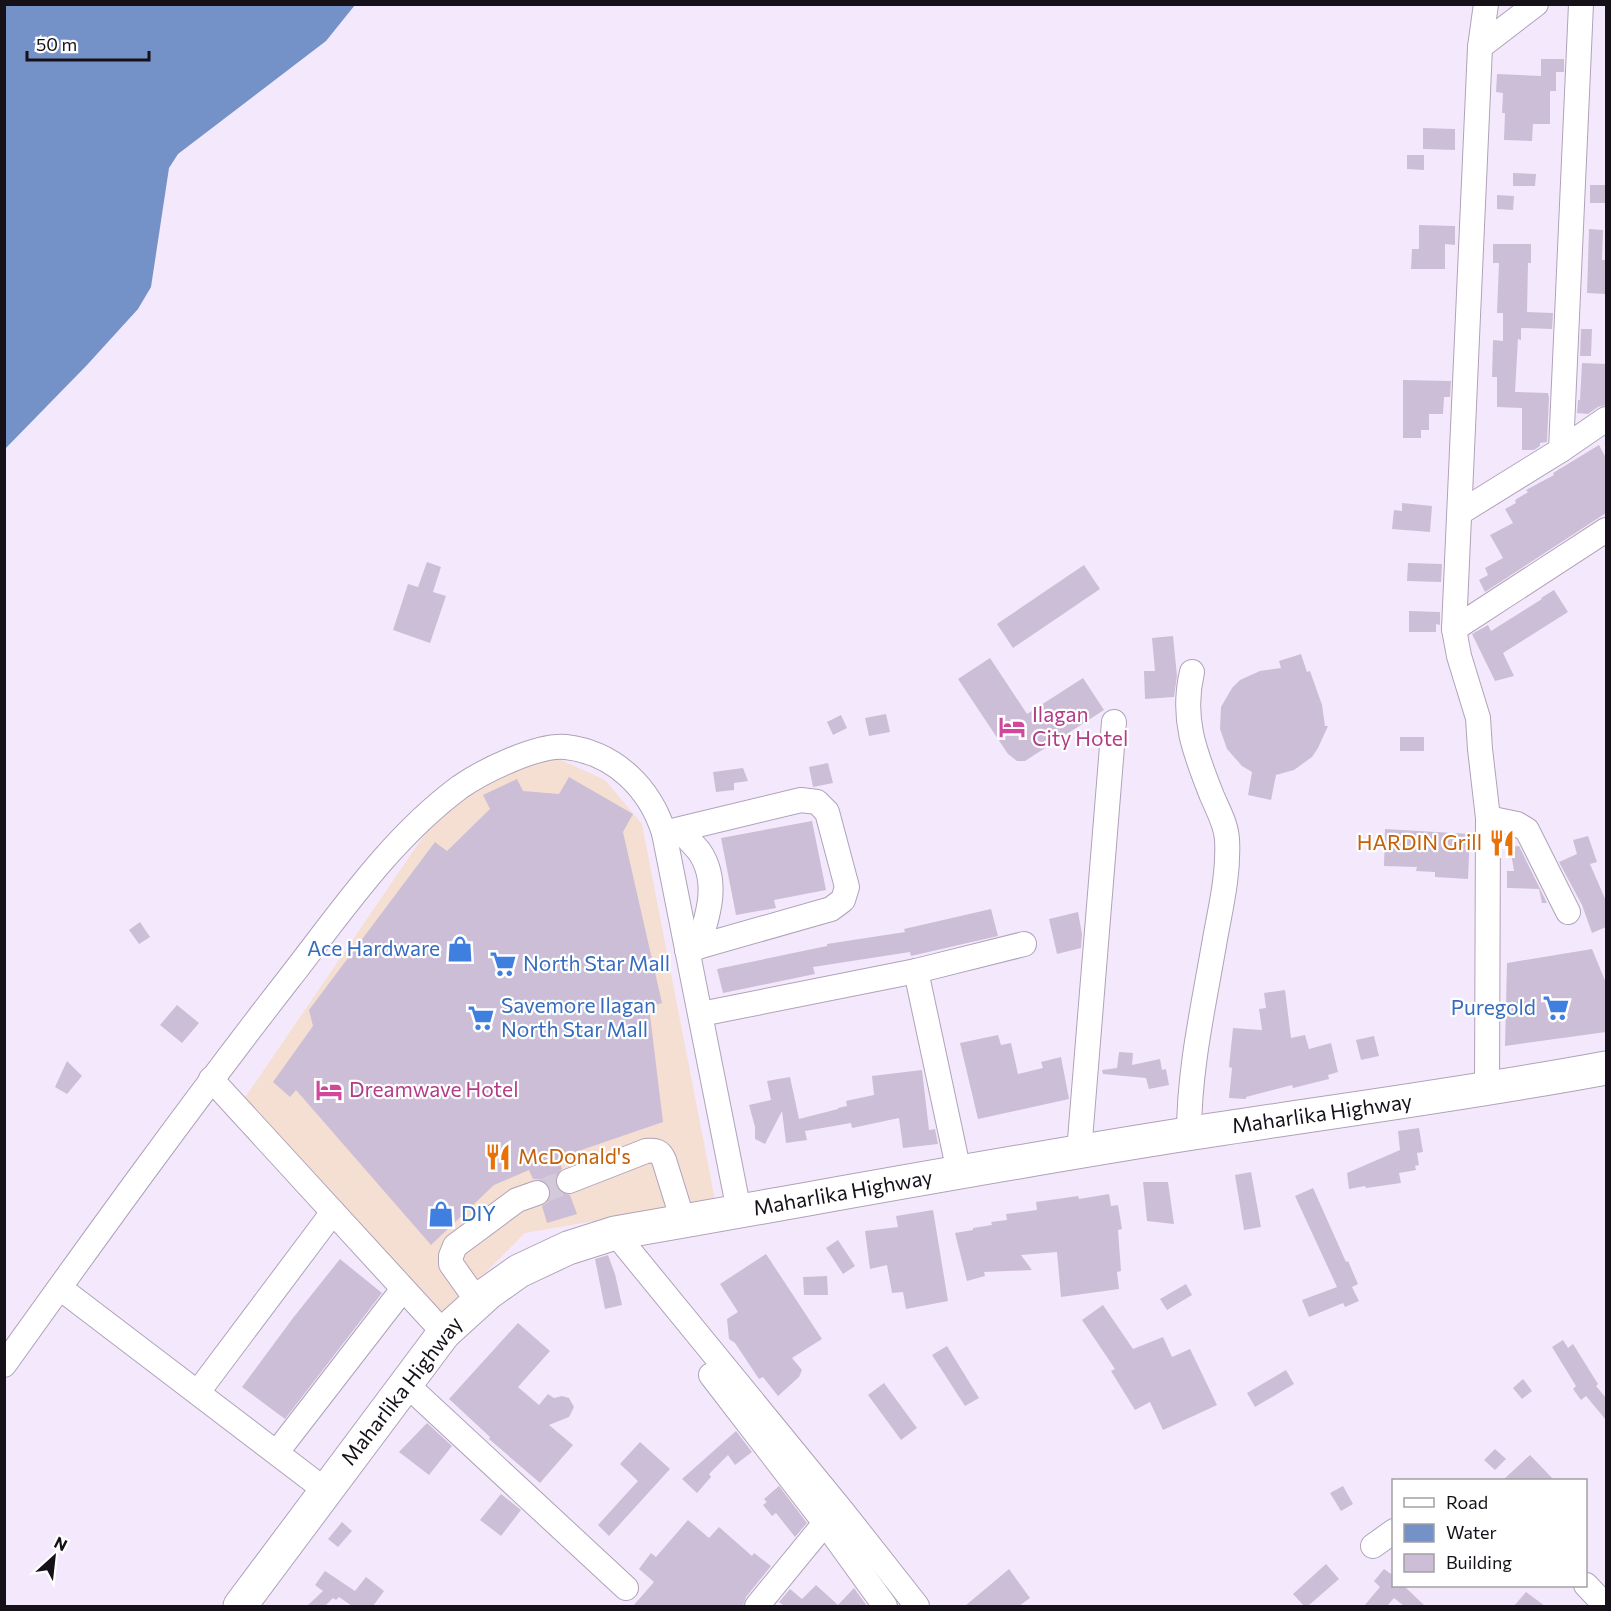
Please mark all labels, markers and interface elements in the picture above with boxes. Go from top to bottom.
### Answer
scale bar [27,24,148,62]
text: 50 m [36,33,77,55]
place label: Ilagan City Hotel [1032,701,1128,750]
hotel icon: Ilagan City Hotel [997,712,1027,742]
restaurant icon: HARDIN Grill [1487,828,1517,858]
place label: HARDIN Grill [1357,829,1482,854]
shop icon: Ace Hardware [445,934,475,964]
place label: Ace Hardware [307,935,440,960]
supermarket icon: North Star Mall [488,949,518,979]
place label: North Star Mall [523,950,670,975]
place label: Savemore Ilagan North Star Mall [501,992,656,1041]
supermarket icon: Puregold [1541,993,1571,1023]
place label: Puregold [1451,994,1536,1019]
supermarket icon: Savemore Ilagan North Star Mall [466,1003,496,1033]
hotel icon: Dreamwave Hotel [314,1075,344,1105]
place label: Dreamwave Hotel [349,1076,519,1101]
street label: Maharlika Highway [1230,1087,1414,1138]
restaurant icon: McDonald's [483,1142,513,1172]
place label: McDonald's [518,1143,631,1168]
street label: Maharlika Highway [751,1163,935,1220]
shop icon: DIY [426,1199,456,1229]
place label: DIY [461,1200,496,1225]
street label: Maharlika Highway [335,1311,467,1469]
legend [1392,1479,1587,1587]
text: Road [1446,1491,1488,1513]
text: Water [1446,1521,1497,1543]
north arrow [24,1527,84,1587]
text: N [51,1532,71,1554]
text: Building [1446,1551,1512,1573]

